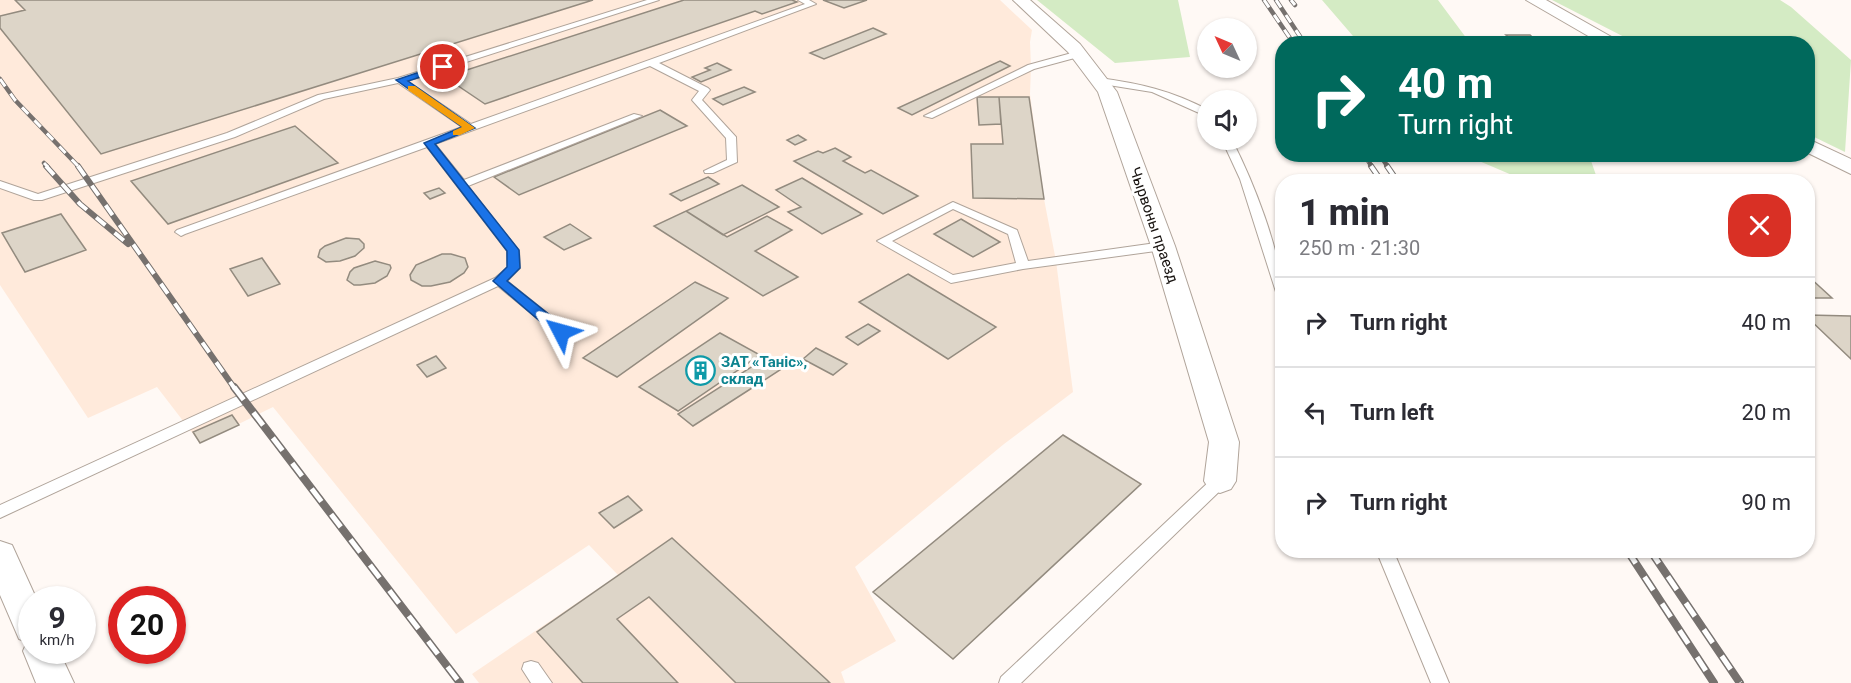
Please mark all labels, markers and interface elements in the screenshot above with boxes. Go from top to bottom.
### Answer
north arrow [1197,18,1257,78]
map controls [1197,18,1257,150]
pin [417,41,468,92]
icon: arrive [426,50,459,83]
text: 40 m [1398,59,1493,108]
icon: right [1299,60,1377,138]
button: sound [1197,90,1257,150]
text: Turn right [1398,109,1513,141]
street label: Чырвоны праезд [1126,165,1182,285]
text: 1 min [1299,192,1390,234]
button: close [1728,194,1791,257]
text: 250 m · 21:30 [1299,236,1420,260]
position arrow [529,300,593,364]
icon: right [1299,306,1332,339]
text: Turn right [1350,310,1447,335]
text: 40 m [1742,310,1791,335]
place label: ЗАТ «Таніс», склад [721,353,807,388]
building icon: ЗАТ «Таніс», склад [684,355,716,387]
icon: left [1299,396,1332,429]
text: Turn left [1350,400,1434,425]
text: 20 m [1742,400,1791,425]
icon: right [1299,486,1332,519]
text: Turn right [1350,490,1447,515]
text: 90 m [1742,490,1791,515]
speed limit sign: 20 [108,586,186,664]
text: 9 [48,600,66,635]
text: km/h [39,631,75,649]

